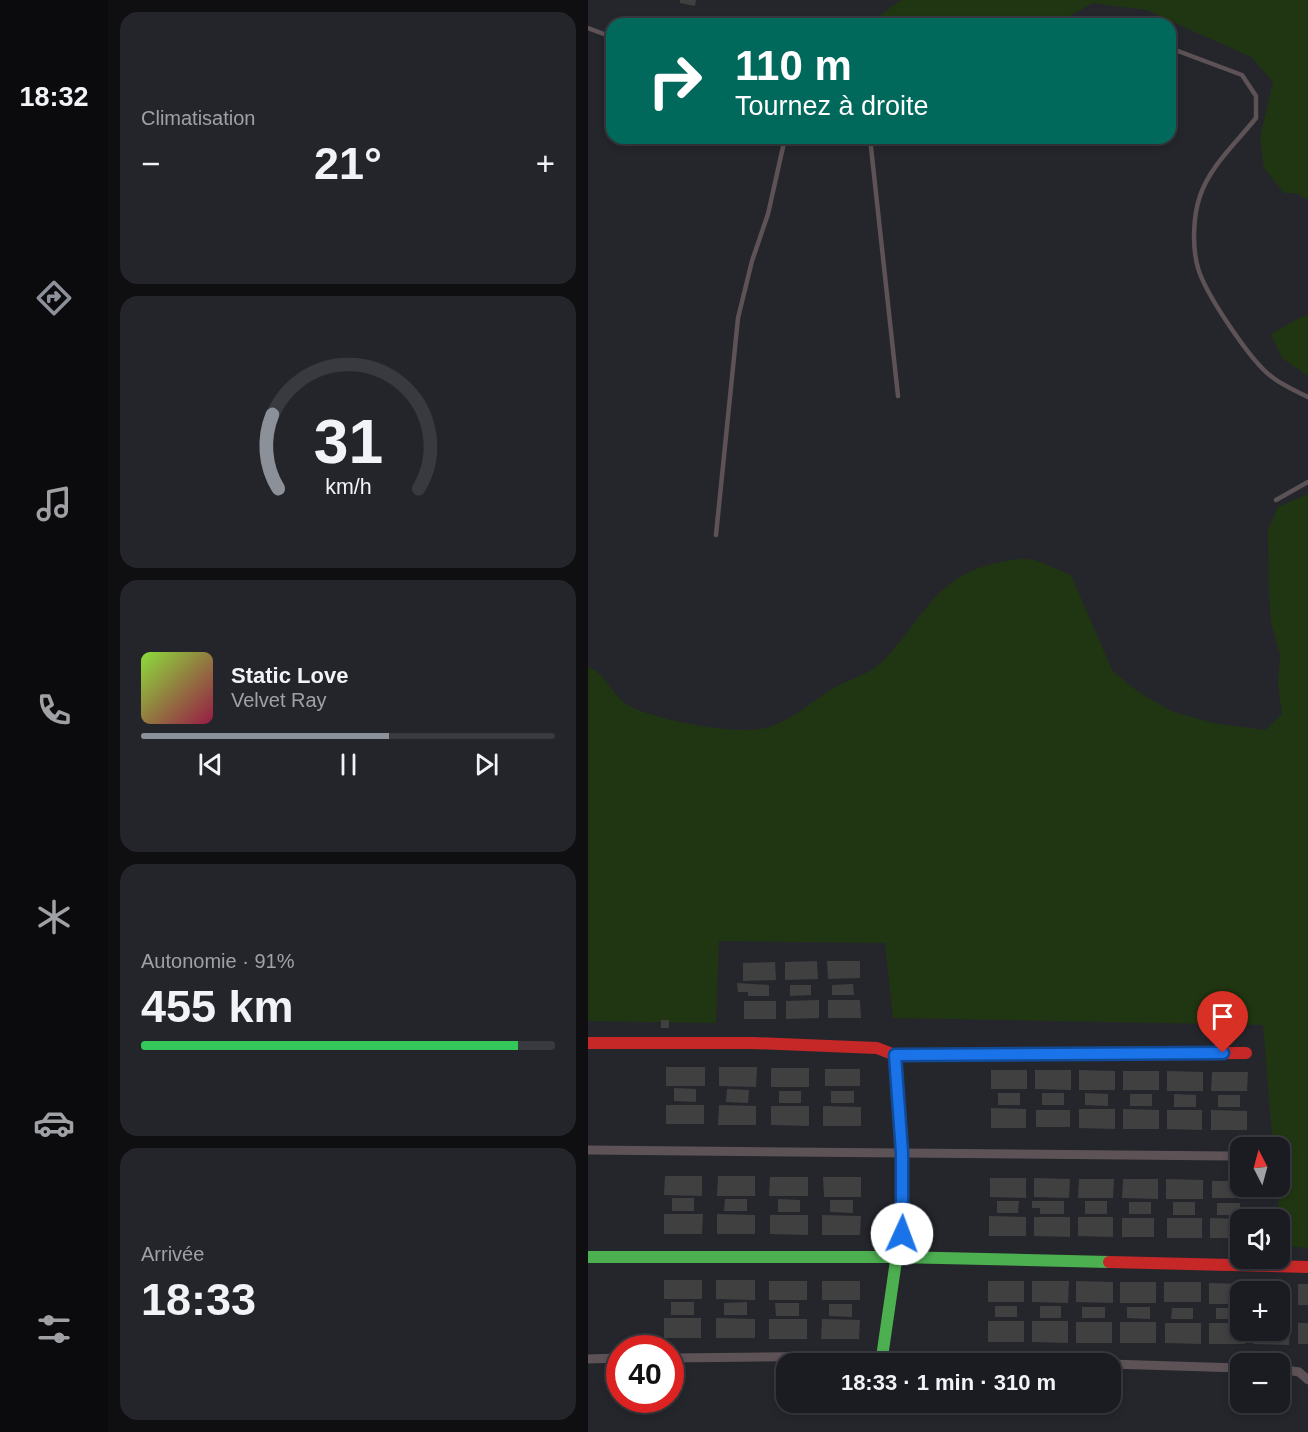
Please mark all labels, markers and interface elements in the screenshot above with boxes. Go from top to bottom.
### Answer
icon: right [636,42,714,120]
text: 110 m [735,42,852,89]
text: 18:32 [19,82,89,112]
text: Tournez à droite [735,91,929,121]
text: Climatisation [141,107,255,129]
text: 21° [314,138,382,189]
text: − [141,145,160,182]
text: + [536,145,555,182]
icon: directions [33,277,75,319]
text: 31 [313,407,383,476]
text: km/h [325,475,371,499]
icon: music [33,483,75,525]
text: Static Love [231,663,348,688]
icon: phone [33,689,75,731]
text: Velvet Ray [231,689,327,711]
icon: previous [194,748,227,781]
icon: pause [332,748,365,781]
icon: next [470,748,503,781]
icon: climate [33,896,75,938]
text: Autonomie · 91% [141,950,294,972]
text: 455 km [141,981,294,1032]
pin [1197,991,1248,1053]
icon: arrive [1206,1000,1239,1033]
icon: car [33,1102,75,1144]
north arrow [1230,1137,1290,1197]
map controls [1230,1137,1290,1413]
position arrow [870,1202,934,1266]
button: sound [1230,1209,1290,1269]
text: Arrivée [141,1243,204,1265]
text: 18:33 [141,1274,256,1325]
button: + [1230,1281,1290,1341]
icon: filters [33,1308,75,1350]
speed limit sign: 40 [606,1335,684,1413]
button: − [1230,1353,1290,1413]
text: 18:33 · 1 min · 310 m [841,1370,1056,1395]

